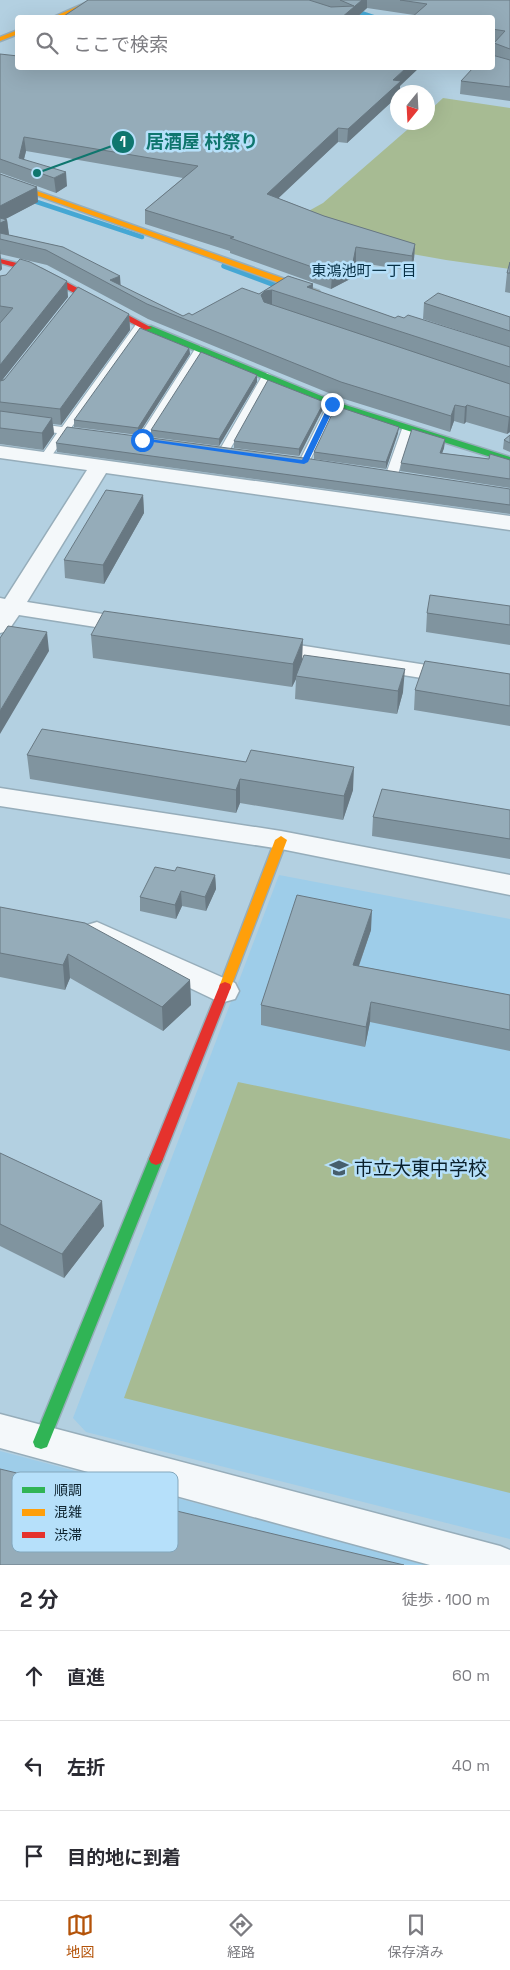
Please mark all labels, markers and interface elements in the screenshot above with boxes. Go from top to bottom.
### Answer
search box [15,15,495,70]
icon: search [33,29,61,57]
text: ここで検索 [73,32,168,57]
north arrow [390,85,435,130]
callout: 居酒屋 村祭り [110,125,268,158]
text: 居酒屋 村祭り [146,130,258,153]
text: 1 [120,132,126,151]
district label: 東鴻池町一丁目 [311,261,417,280]
route end [321,393,344,416]
route start [131,429,154,452]
place label: 市立大東中学校 [354,1156,487,1181]
school or university icon: 市立大東中学校 [328,1157,350,1179]
legend [12,1472,178,1552]
text: 順調 [54,1481,82,1499]
text: 混雑 [54,1503,82,1521]
text: 渋滞 [54,1526,82,1544]
text: 2 分 [20,1586,59,1613]
text: 徒歩 · 100 m [402,1589,490,1610]
icon: ahead [20,1662,48,1690]
text: 直進 [67,1665,105,1690]
text: 60 m [452,1665,490,1686]
icon: left [20,1752,48,1780]
text: 左折 [67,1755,105,1780]
text: 40 m [452,1755,490,1776]
icon: arrive [20,1842,48,1870]
text: 目的地に到着 [67,1845,181,1870]
tab: 地図 [66,1911,94,1961]
tab: 経路 [227,1911,255,1961]
tab: 保存済み [388,1911,444,1961]

